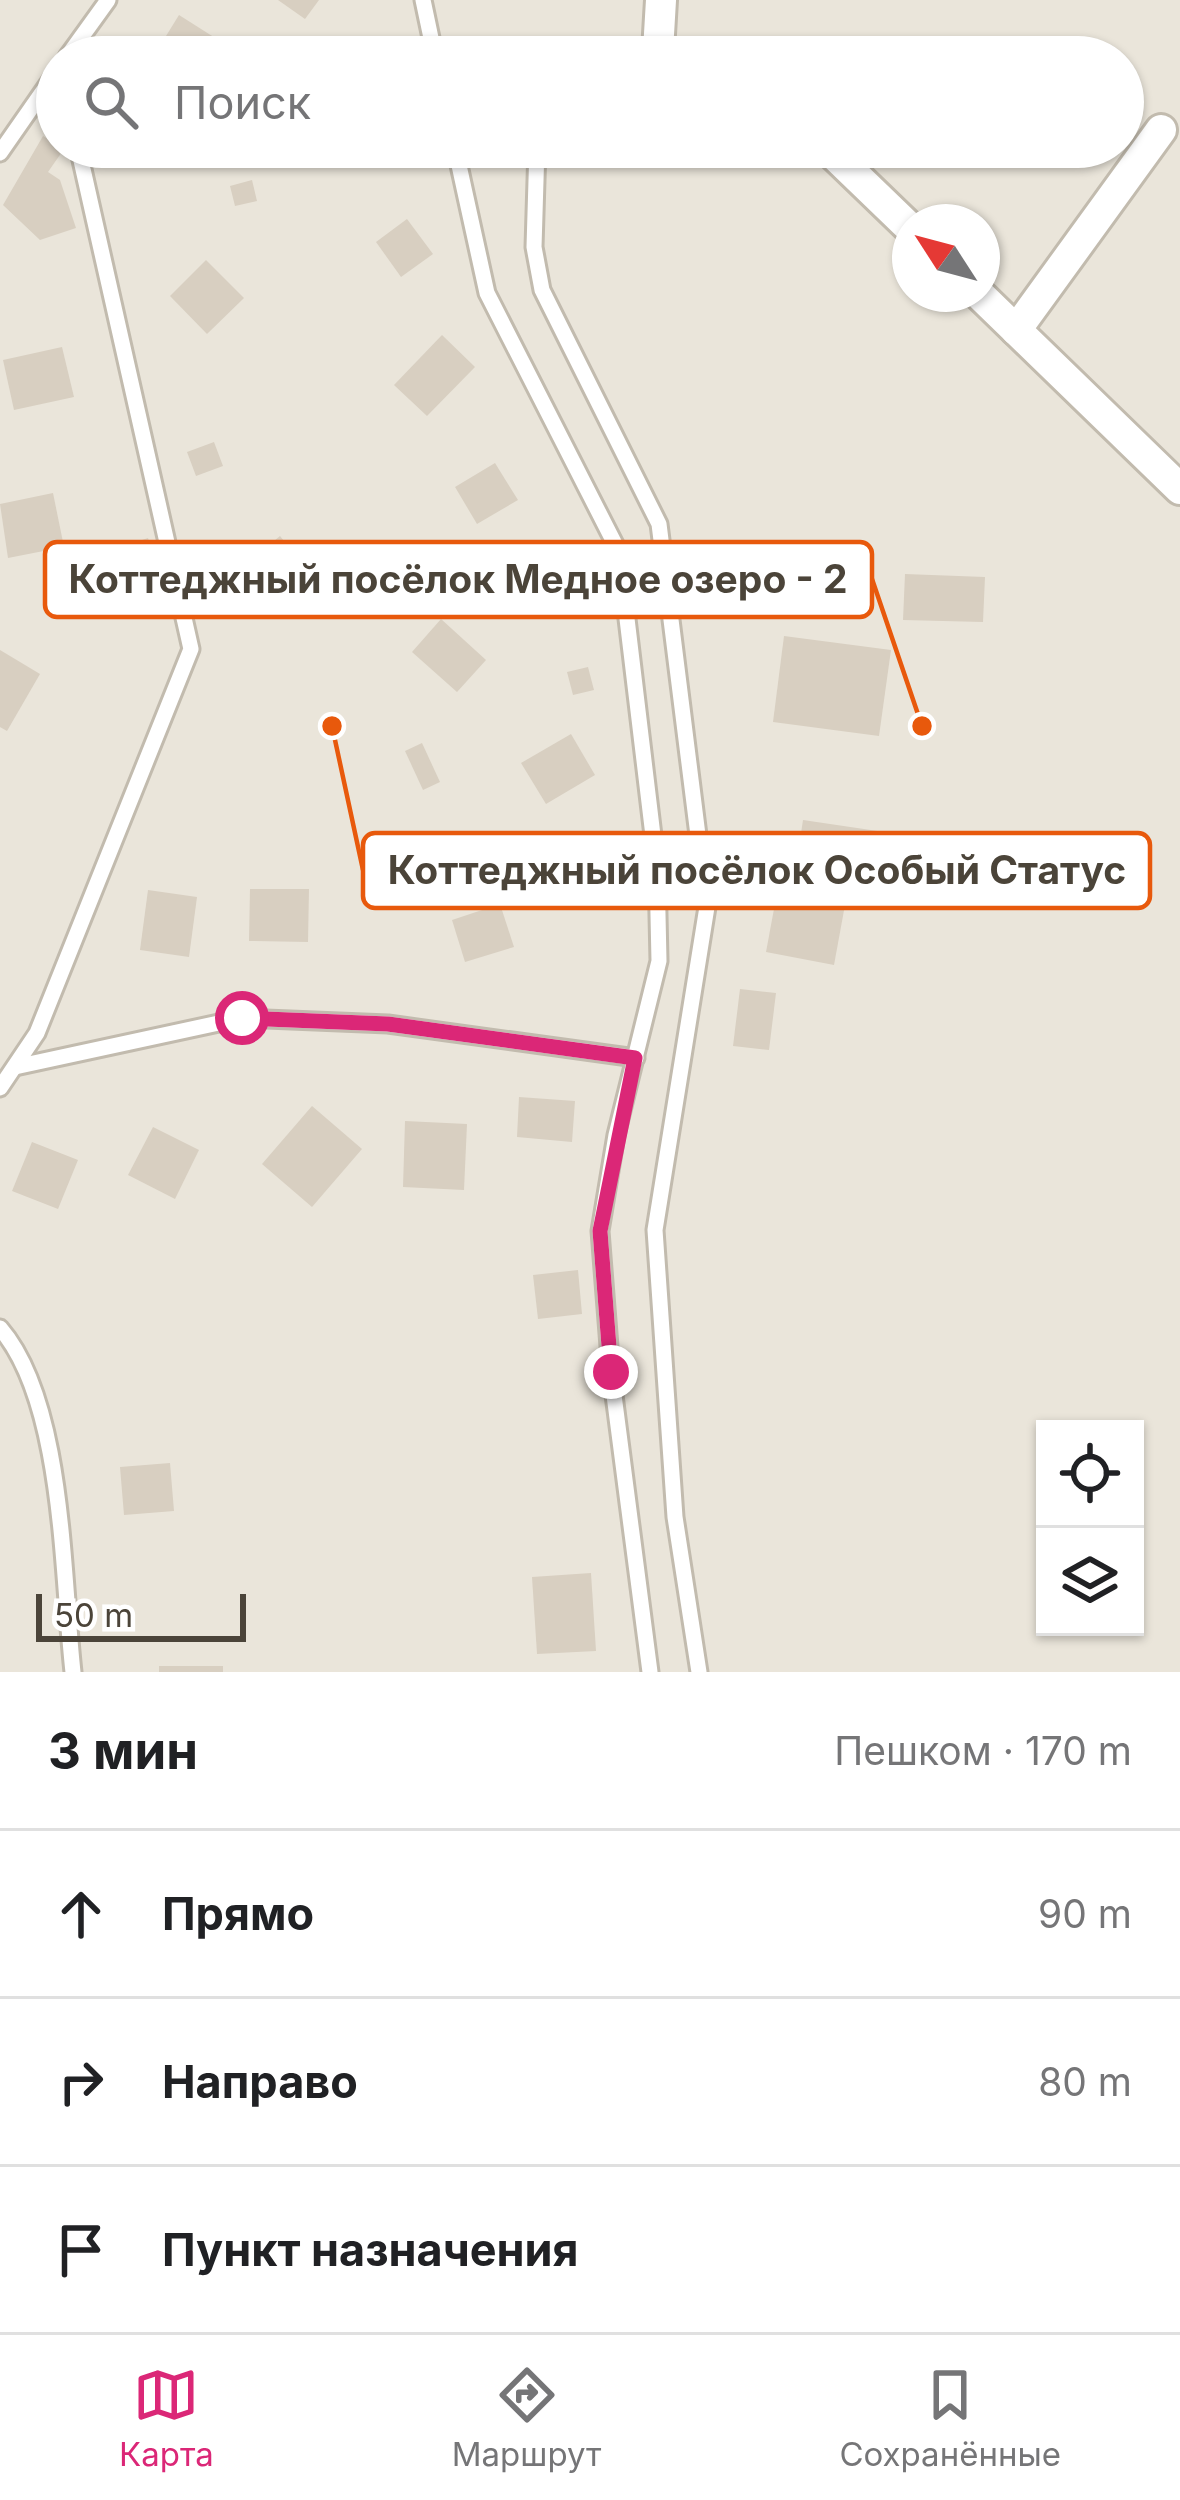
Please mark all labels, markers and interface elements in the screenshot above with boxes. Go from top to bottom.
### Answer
search box [36,36,1144,168]
icon: search [78,69,144,135]
text: Поиск [174,75,311,130]
north arrow [892,204,1000,312]
callout: Коттеджный посёлок Медное озеро - 2 [45,542,872,617]
text: Коттеджный посёлок Медное озеро - 2 [68,555,848,602]
callout: Коттеджный посёлок Особый Статус [363,833,1150,908]
text: Коттеджный посёлок Особый Статус [388,846,1126,893]
route start [215,991,269,1045]
route end [584,1345,638,1399]
map controls [1036,1420,1144,1636]
button: locate [1036,1420,1144,1528]
button: layers [1036,1528,1144,1636]
scale bar [36,1588,246,1641]
text: 50 m [54,1595,133,1635]
text: 3 мин [48,1720,198,1781]
text: Пешком · 170 m [834,1727,1132,1774]
icon: ahead [48,1881,114,1947]
text: Прямо [162,1886,314,1941]
text: 90 m [1038,1890,1132,1937]
icon: right [48,2049,114,2115]
text: Направо [162,2054,358,2109]
text: 80 m [1038,2058,1132,2105]
icon: arrive [48,2217,114,2283]
text: Пункт назначения [162,2222,579,2277]
tab: Карта [119,2362,214,2474]
tab: Маршрут [452,2362,601,2474]
tab: Сохранённые [839,2362,1061,2474]

